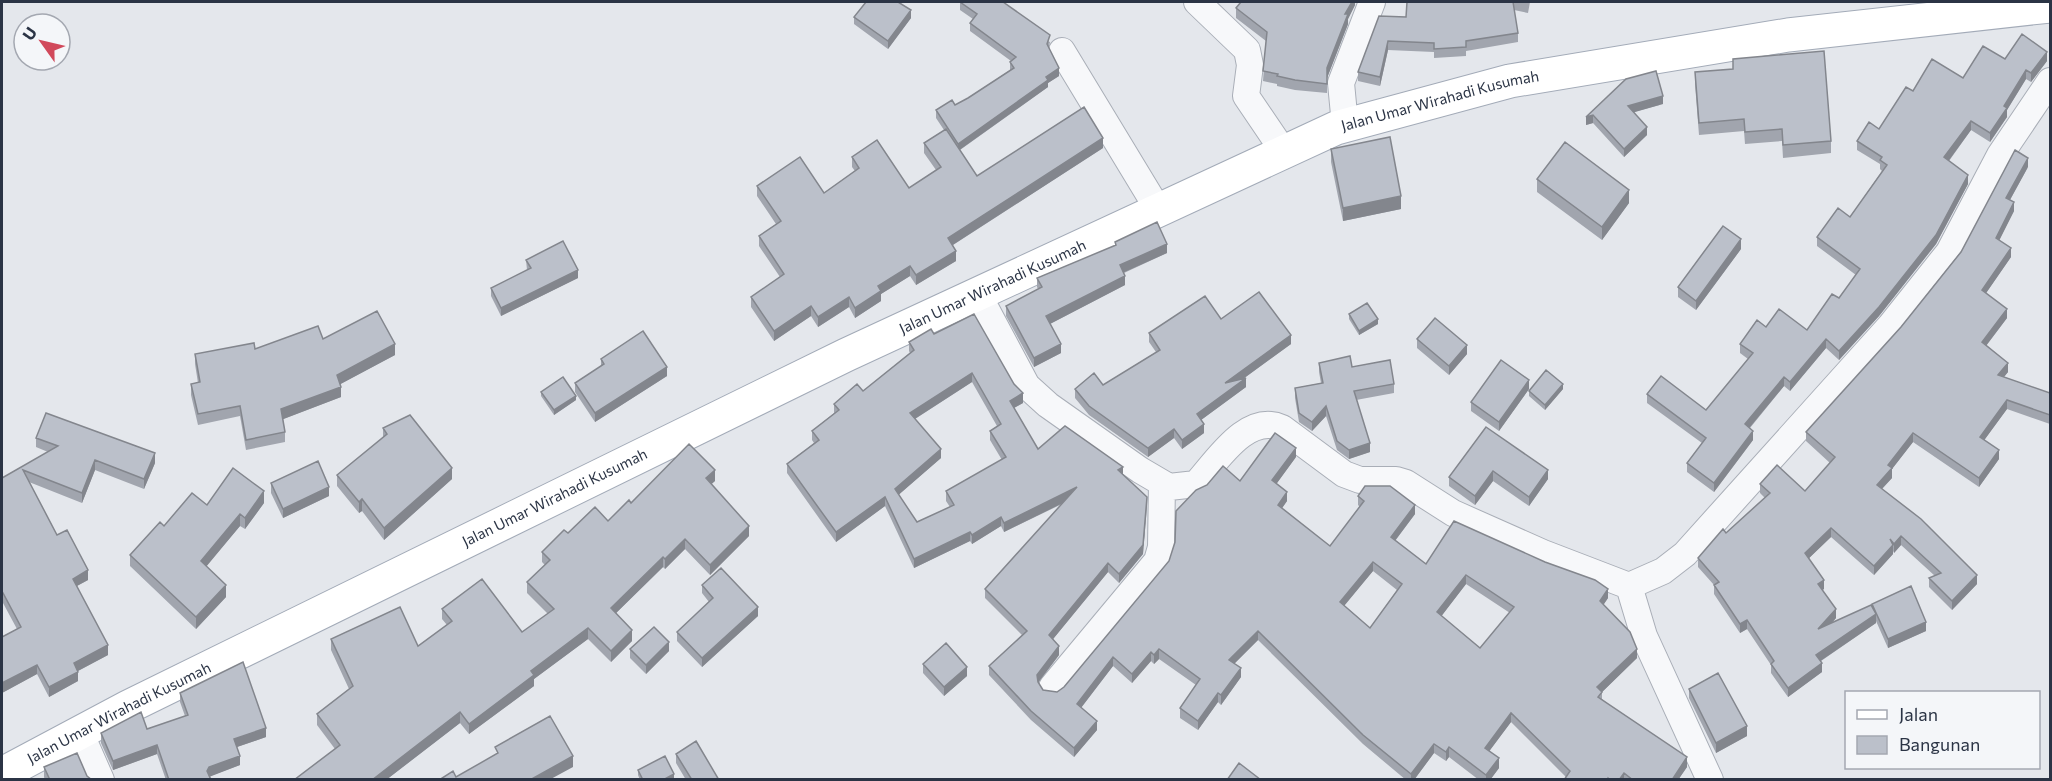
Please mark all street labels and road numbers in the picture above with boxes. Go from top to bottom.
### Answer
street label: Jalan Umar Wirahadi Kusumah [1339,66,1540,134]
street label: Jalan Umar Wirahadi Kusumah [896,235,1089,337]
street label: Jalan Umar Wirahadi Kusumah [459,444,650,550]
street label: Jalan Umar Wirahadi Kusumah [24,658,213,767]

